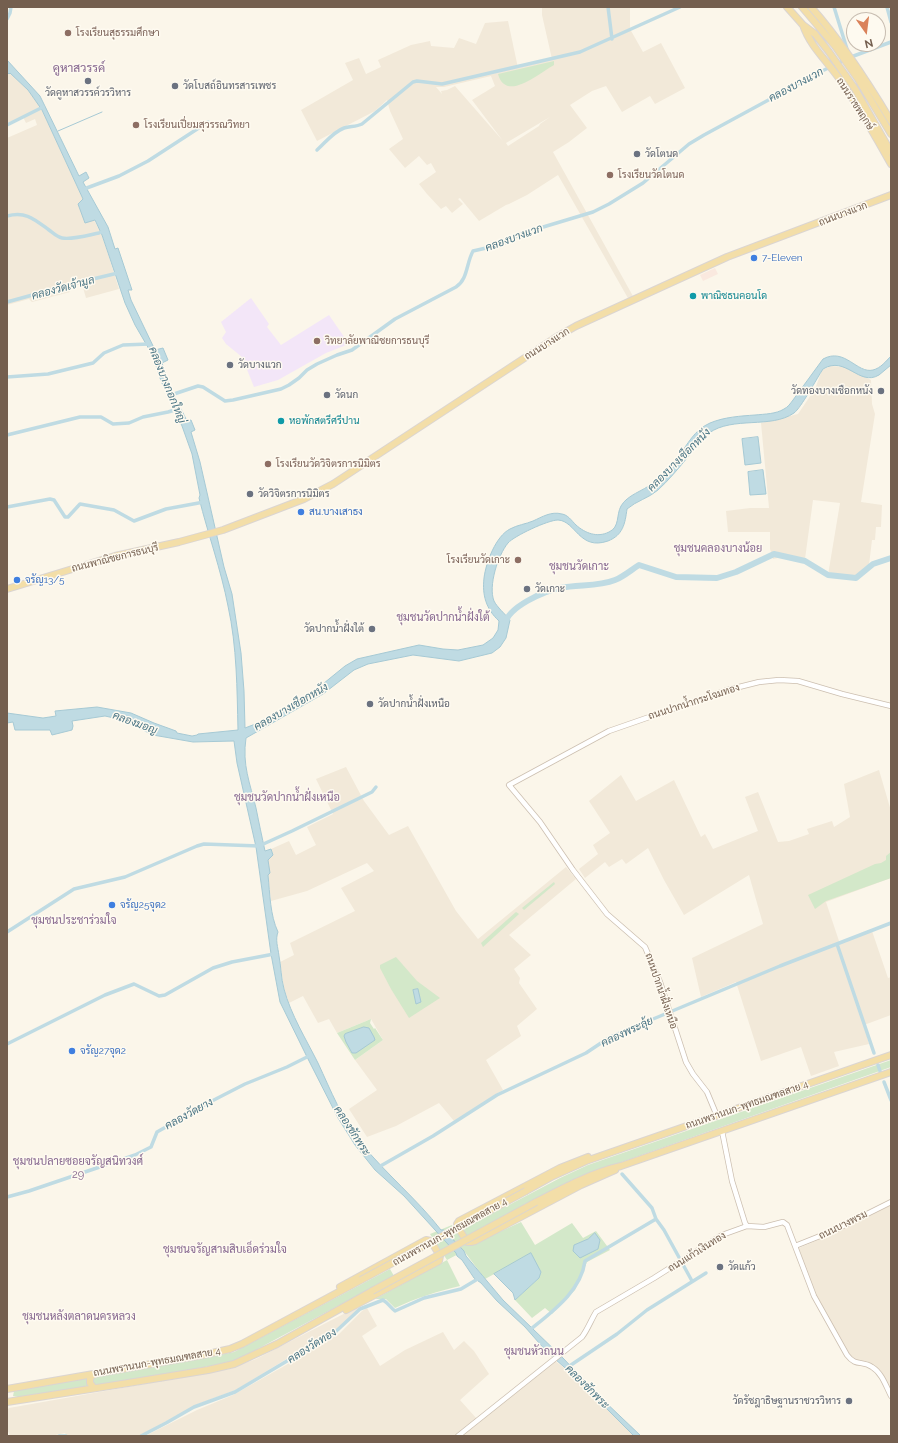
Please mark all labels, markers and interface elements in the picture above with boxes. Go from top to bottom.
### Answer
north arrow [846,12,886,52]
place label: โรงเรียนสุธรรมศึกษา [76,27,160,39]
marker: โรงเรียนสุธรรมศึกษา [63,28,73,38]
text: N [863,36,874,50]
district label: คูหาสวรรค์ [53,61,105,75]
water label: คลองบางแวก [766,65,826,105]
marker: วัดคูหาสวรรค์วรวิหาร [83,76,93,86]
street label: ถนนราชพฤกษ์ [834,76,876,132]
place label: วัดโบสถ์อินทรสารเพชร [183,80,276,92]
marker: วัดโบสถ์อินทรสารเพชร [170,81,180,91]
place label: วัดคูหาสวรรค์วรวิหาร [45,87,131,99]
place label: โรงเรียนเปี่ยมสุวรรณวิทยา [144,119,250,131]
marker: โรงเรียนเปี่ยมสุวรรณวิทยา [131,120,141,130]
place label: วัดโตนด [645,148,678,160]
marker: วัดโตนด [632,149,642,159]
place label: โรงเรียนวัดโตนด [618,169,684,181]
marker: โรงเรียนวัดโตนด [605,170,615,180]
street label: ถนนบางแวก [817,199,869,229]
water label: คลองบางแวก [483,221,545,255]
place label: 7-Eleven [762,252,803,264]
marker: 7-Eleven [749,253,759,263]
water label: คลองวัดเจ้ามูล [30,273,96,303]
place label: พาณิชธนคอนโด [701,290,767,302]
marker: พาณิชธนคอนโด [688,291,698,301]
street label: ถนนบางแวก [522,325,572,363]
place label: วิทยาลัยพาณิชยการธนบุรี [325,335,429,347]
marker: วิทยาลัยพาณิชยการธนบุรี [312,336,322,346]
water label: คลองบางกอกใหญ่ [146,345,188,425]
place label: วัดบางแวก [238,359,282,371]
marker: วัดบางแวก [225,360,235,370]
place label: วัดทองบางเชือกหนัง [791,385,873,397]
marker: วัดทองบางเชือกหนัง [876,386,886,396]
place label: วัดนก [335,389,358,401]
marker: วัดนก [322,390,332,400]
place label: หอพักสตรีศรีปาน [289,415,360,427]
marker: หอพักสตรีศรีปาน [276,416,286,426]
water label: คลองบางเชือกหนัง [645,426,713,494]
place label: โรงเรียนวัดวิจิตรการนิมิตร [276,458,381,470]
marker: โรงเรียนวัดวิจิตรการนิมิตร [263,459,273,469]
place label: วัดวิจิตรการนิมิตร [258,488,329,500]
marker: วัดวิจิตรการนิมิตร [245,489,255,499]
place label: สน.บางเสาธง [309,506,363,518]
marker: สน.บางเสาธง [296,507,306,517]
street label: ถนนพาณิชยการธนบุรี [70,541,160,575]
district label: ชุมชนคลองบางน้อย [674,542,762,556]
place label: โรงเรียนวัดเกาะ [447,554,510,566]
marker: โรงเรียนวัดเกาะ [513,555,523,565]
district label: ชุมชนวัดเกาะ [549,560,609,574]
place label: จรัญ13/5 [25,574,64,586]
marker: จรัญ13/5 [12,575,22,585]
place label: วัดเกาะ [535,583,565,595]
marker: วัดเกาะ [522,584,532,594]
district label: ชุมชนวัดปากน้ำฝั่งใต้ [396,611,490,625]
place label: วัดปากน้ำฝั่งใต้ [304,623,364,635]
marker: วัดปากน้ำฝั่งใต้ [367,624,377,634]
water label: คลองบางเชือกหนัง [251,680,331,734]
street label: ถนนปากน้ำกระโจมทอง [647,682,741,722]
place label: วัดปากน้ำฝั่งเหนือ [378,698,450,710]
marker: วัดปากน้ำฝั่งเหนือ [365,699,375,709]
water label: คลองมอญ [111,709,159,737]
district label: ชุมชนวัดปากน้ำฝั่งเหนือ [234,791,340,805]
place label: จรัญ25จุด2 [120,899,166,911]
marker: จรัญ25จุด2 [107,900,117,910]
district label: ชุมชนประชาร่วมใจ [31,914,117,928]
street label: ถนนปากน้ำฝั่งเหนือ [642,952,680,1030]
water label: คลองพระลุ้ย [599,1014,655,1050]
place label: จรัญ27จุด2 [80,1045,126,1057]
marker: จรัญ27จุด2 [67,1046,77,1056]
street label: ถนนพรานนก-พุทธมณฑลสาย 4 [684,1078,810,1132]
water label: คลองวัดยาง [163,1095,215,1133]
water label: คลองชักพระ [331,1104,373,1158]
district label: ชุมชนปลายซอยจรัญสนิทวงศ์ 29 [13,1155,143,1181]
street label: ถนนพรานนก-พุทธมณฑลสาย 4 [391,1195,509,1269]
street label: ถนนบางพรม [817,1208,869,1242]
street label: ถนนแก้วเงินทอง [666,1229,728,1275]
district label: ชุมชนจรัญสามสิบเอ็ดร่วมใจ [163,1243,287,1257]
place label: วัดแก้ว [728,1261,756,1273]
marker: วัดแก้ว [715,1262,725,1272]
district label: ชุมชนหลังตลาดนครหลวง [22,1310,136,1324]
water label: คลองวัดทอง [285,1326,339,1366]
street label: ถนนพรานนก-พุทธมณฑลสาย 4 [92,1345,222,1379]
district label: ชุมชนหัวถนน [504,1345,564,1359]
water label: คลองชักพระ [562,1362,612,1412]
place label: วัดรัชฎาธิษฐานราชวรวิหาร [732,1395,841,1407]
marker: วัดรัชฎาธิษฐานราชวรวิหาร [844,1396,854,1406]

